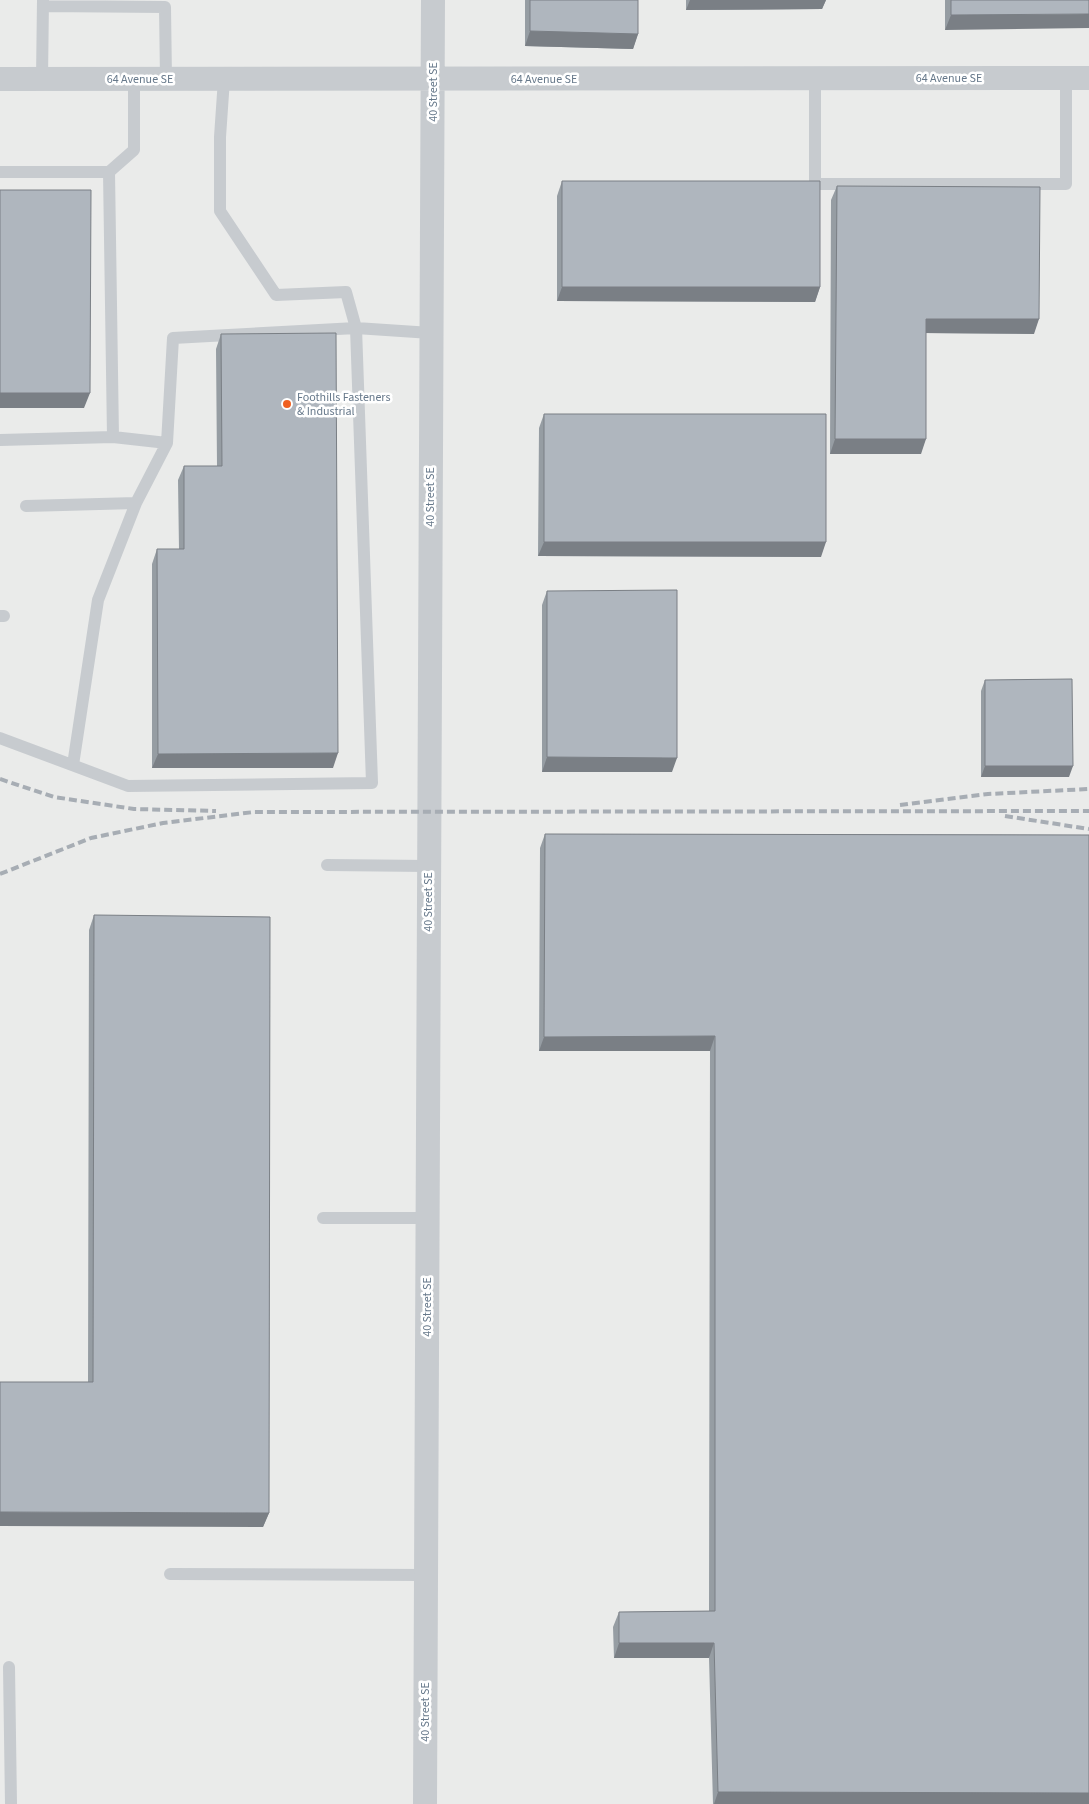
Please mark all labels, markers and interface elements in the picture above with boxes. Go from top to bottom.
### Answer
street label: 40 Street SE [425,62,442,122]
street label: 64 Avenue SE [916,70,982,87]
street label: 64 Avenue SE [107,71,173,88]
street label: 64 Avenue SE [511,71,577,88]
place label: Foothills Fasteners & Industrial [297,389,391,420]
marker: Foothills Fasteners & Industrial [281,398,293,410]
street label: 40 Street SE [422,467,439,527]
street label: 40 Street SE [420,872,437,932]
street label: 40 Street SE [419,1277,436,1337]
street label: 40 Street SE [417,1682,434,1742]

